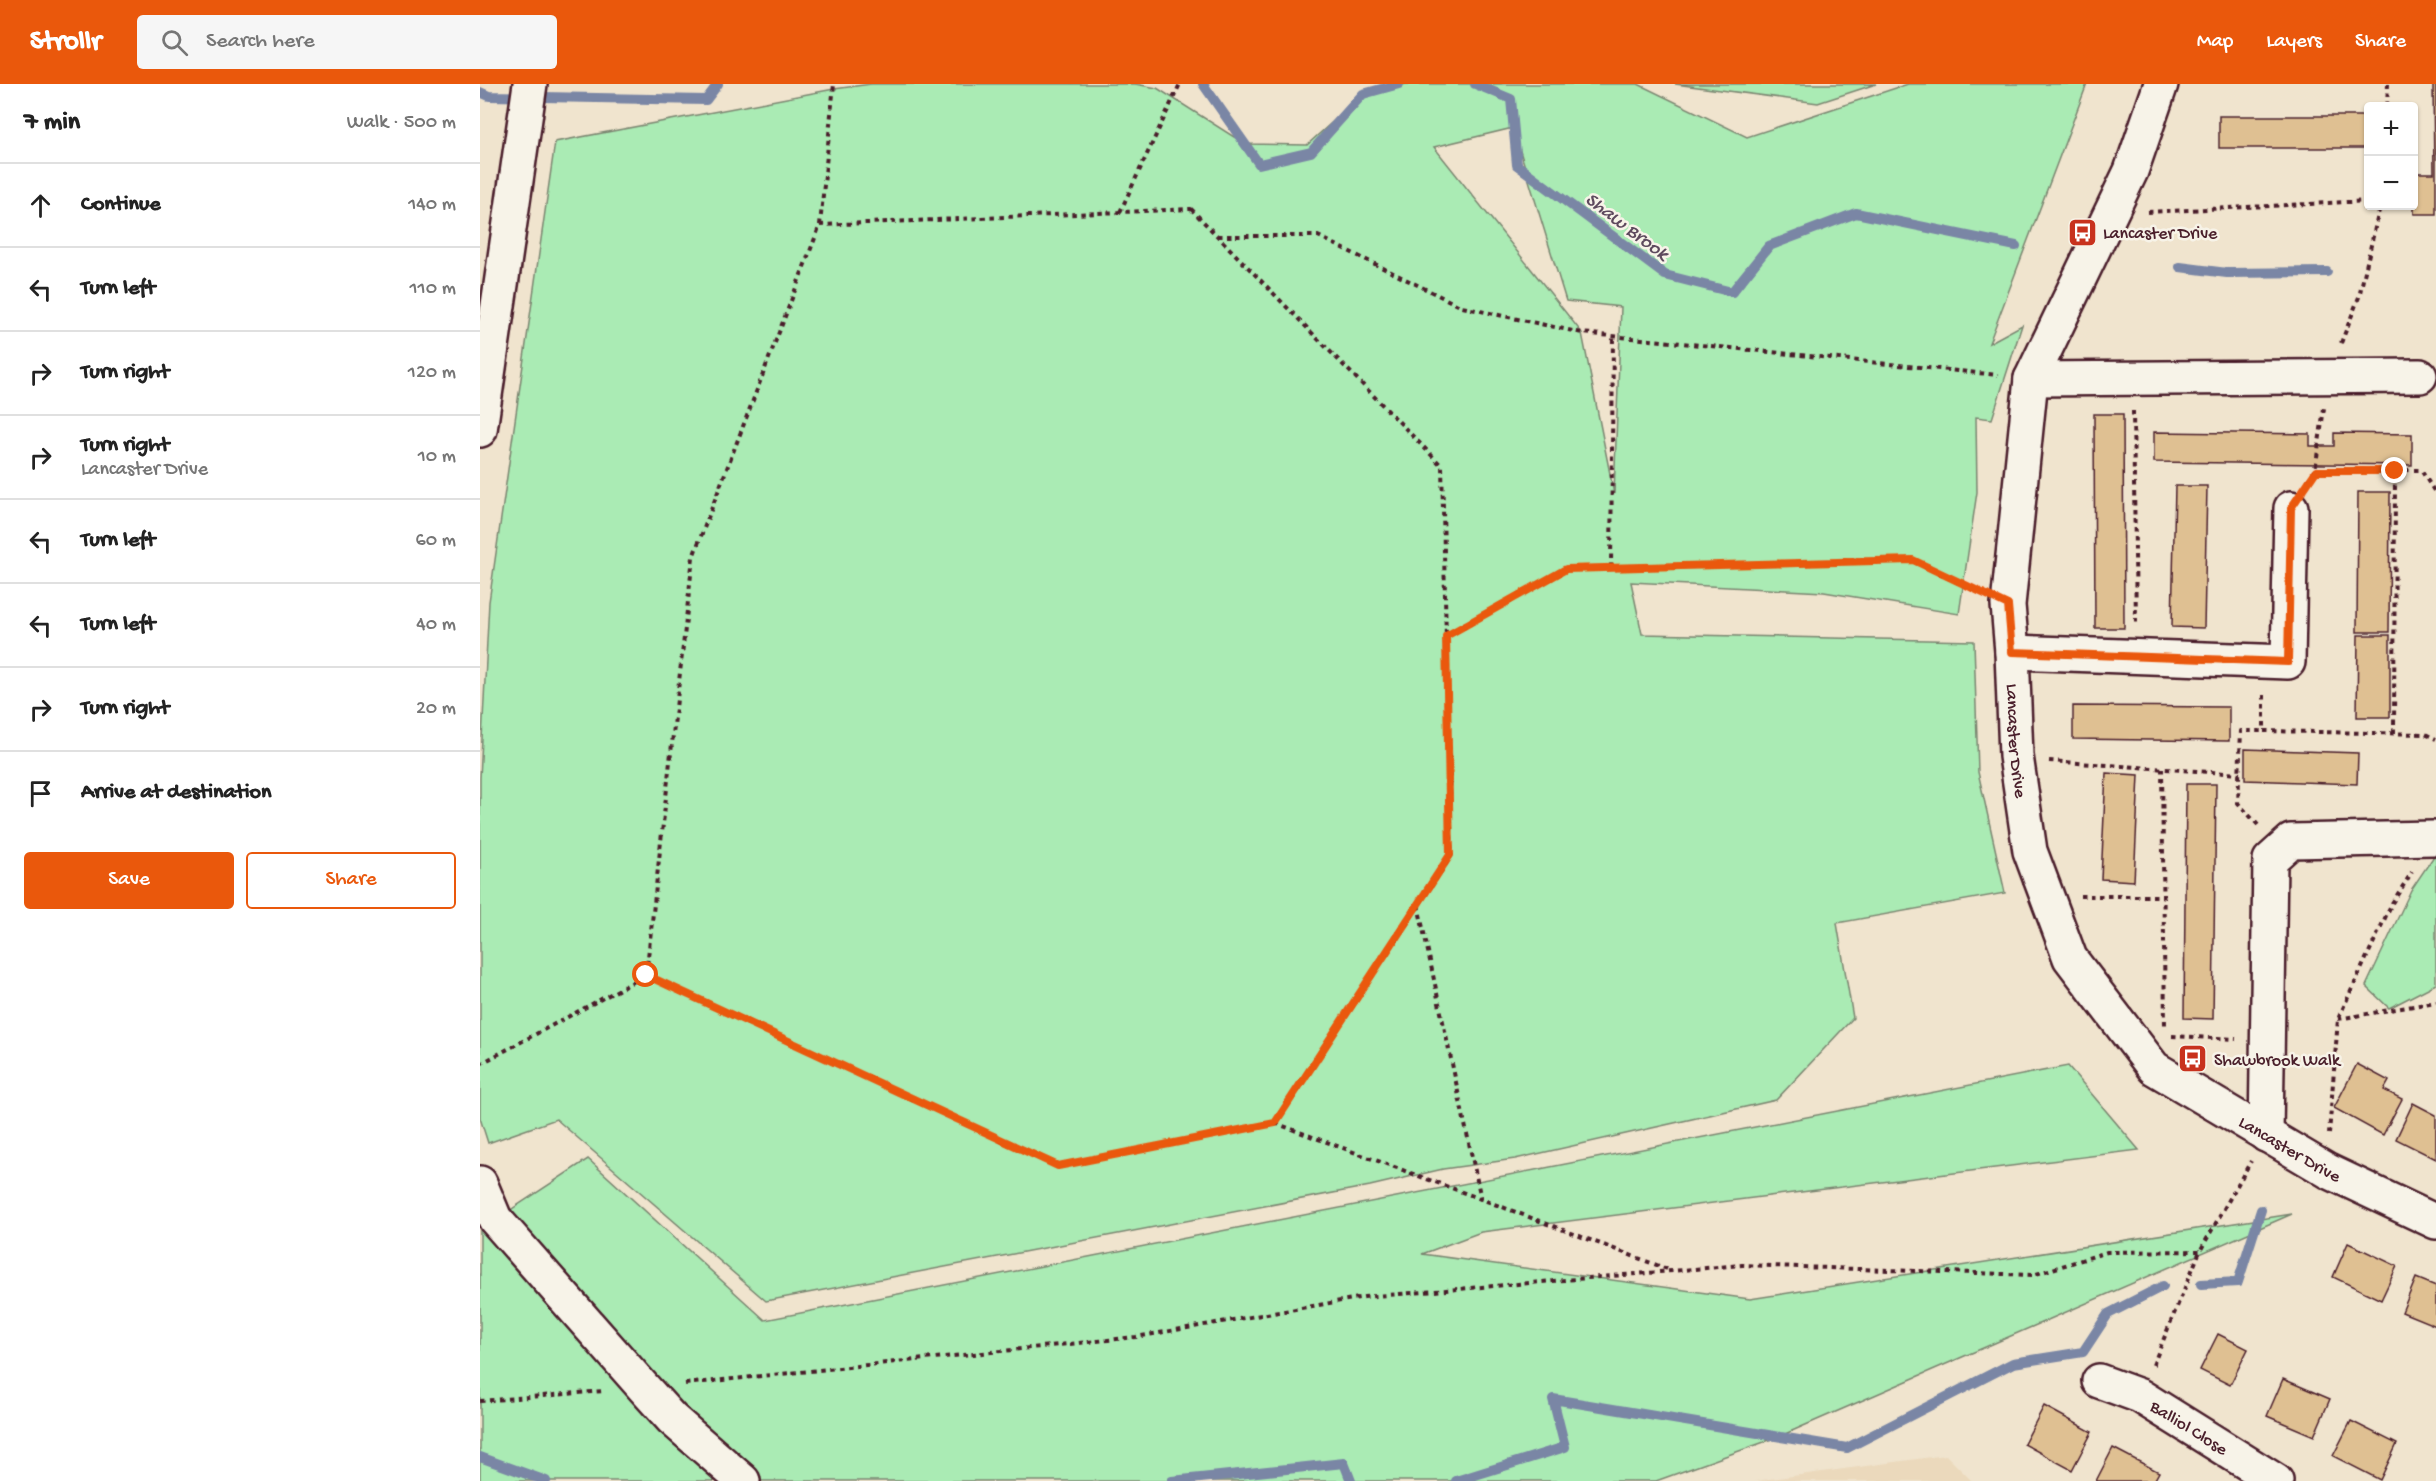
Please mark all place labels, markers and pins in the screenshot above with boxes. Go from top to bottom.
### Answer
bus stop icon: Lancaster Drive [2066,216,2098,248]
place label: Lancaster Drive [2103,224,2218,245]
bus stop icon: Shawbrook Walk [2177,1043,2209,1075]
place label: Shawbrook Walk [2214,1051,2342,1072]

